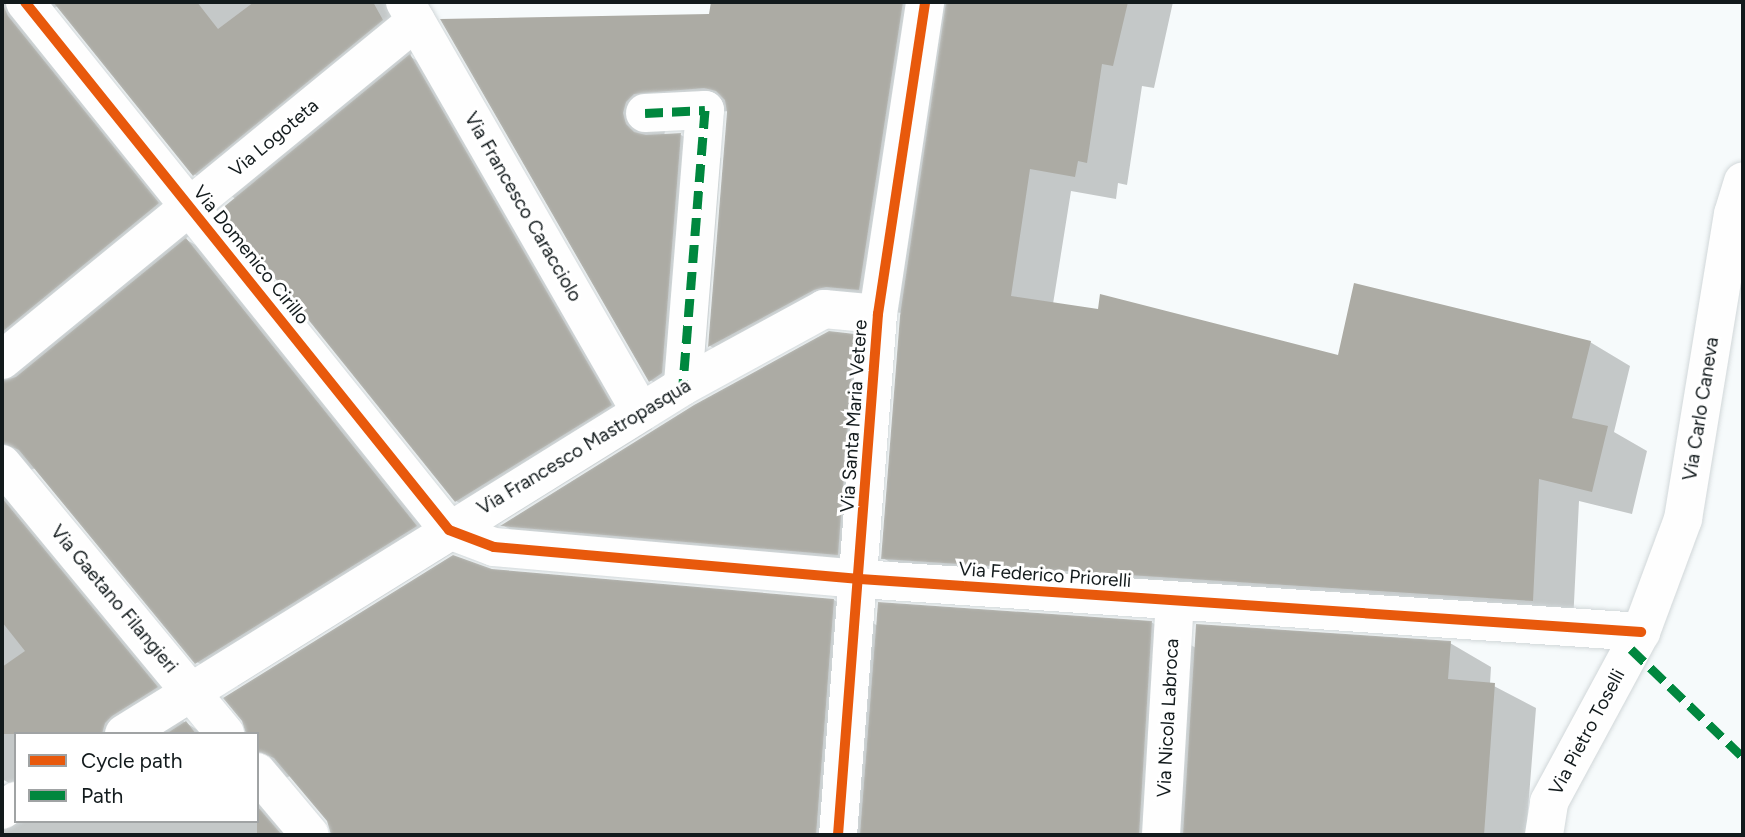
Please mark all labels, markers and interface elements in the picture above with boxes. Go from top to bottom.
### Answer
street label: Via Logoteta [225,94,323,182]
street label: Via Francesco Caracciolo [459,108,587,306]
street label: Via Domenico Cirillo [188,181,314,329]
street label: Via Santa Maria Vetere [836,319,872,513]
street label: Via Carlo Caneva [1678,336,1724,482]
street label: Via Francesco Mastropasqua [473,374,695,520]
street label: Via Gaetano Filangieri [46,521,182,677]
street label: Via Federico Priorelli [958,558,1132,592]
street label: Via Nicola Labroca [1152,638,1184,798]
street label: Via Pietro Toselli [1544,665,1630,799]
legend [14,732,259,823]
text: Cycle path [81,748,182,773]
text: Path [81,783,123,808]

